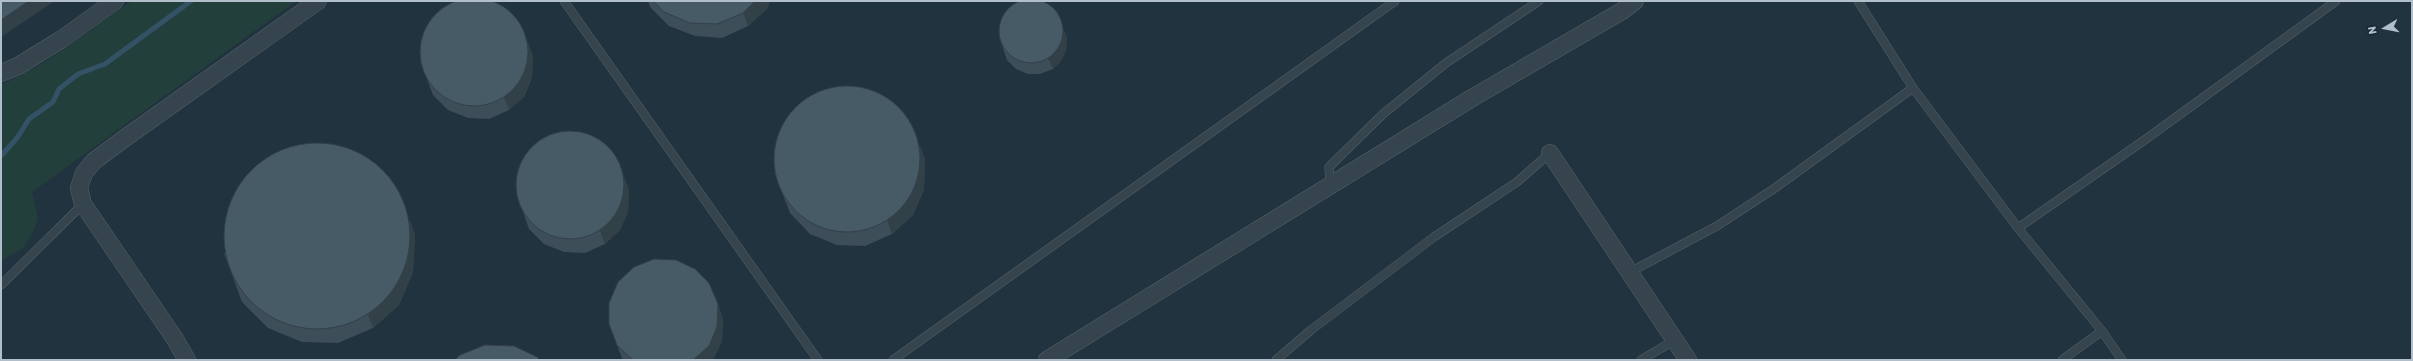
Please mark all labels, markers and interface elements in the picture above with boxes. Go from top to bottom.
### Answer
north arrow [2365,8,2405,48]
text: N [2366,25,2380,35]

